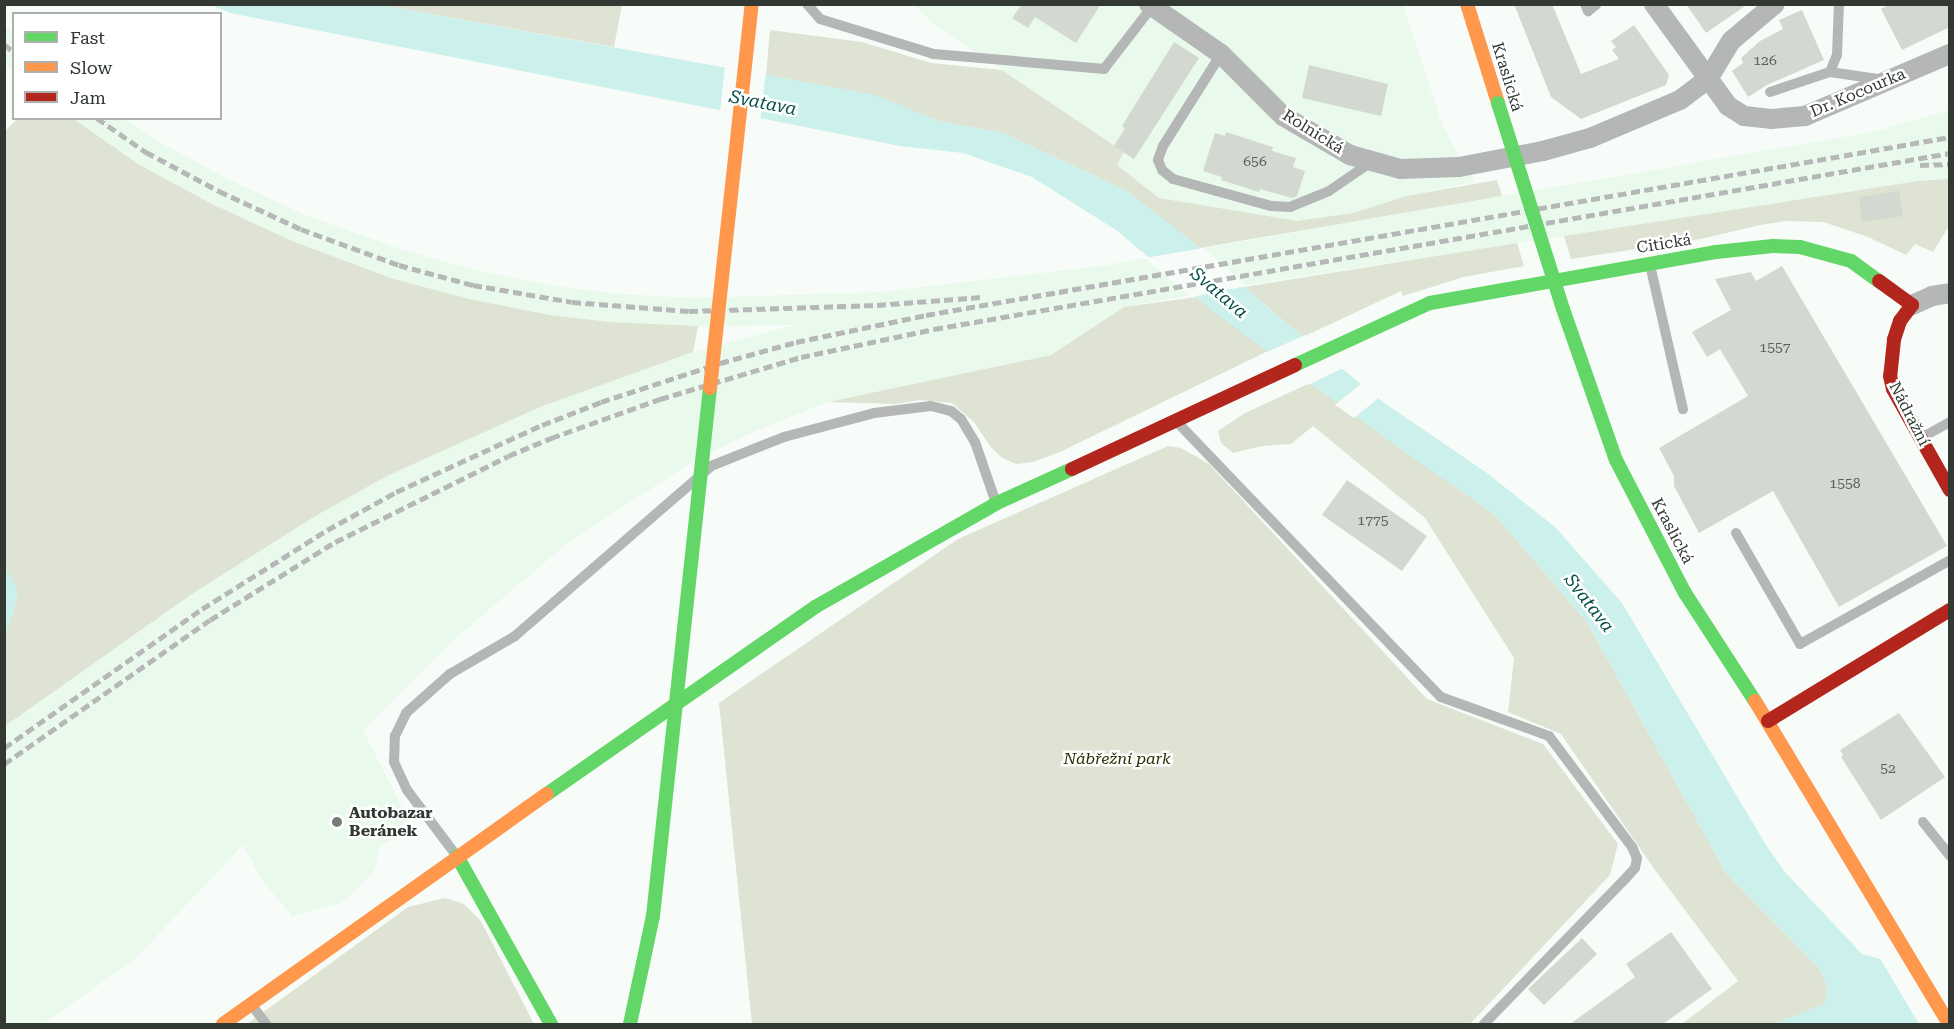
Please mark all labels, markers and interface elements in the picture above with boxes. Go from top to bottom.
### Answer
legend [12,12,222,120]
text: Fast [70,27,105,48]
street label: Kraslická [1487,40,1527,114]
house number: 126 [1753,52,1777,68]
text: Slow [70,57,112,78]
street label: Dr. Kocourka [1808,64,1908,122]
water label: Svatava [728,86,798,120]
text: Jam [70,87,106,108]
street label: Rolnická [1279,106,1347,158]
house number: 656 [1243,153,1267,169]
street label: Citická [1635,230,1693,258]
water label: Svatava [1186,263,1252,323]
house number: 1557 [1759,339,1791,355]
street label: Nádražní [1885,379,1933,449]
house number: 1558 [1829,475,1861,491]
street label: Kraslická [1647,495,1697,567]
house number: 1775 [1357,512,1389,528]
water label: Svatava [1560,570,1618,636]
park label: Nábřežní park [1063,749,1171,769]
house number: 52 [1880,760,1896,776]
place label: Autobazar Beránek [349,803,432,841]
marker: Autobazar Beránek [330,815,344,829]

